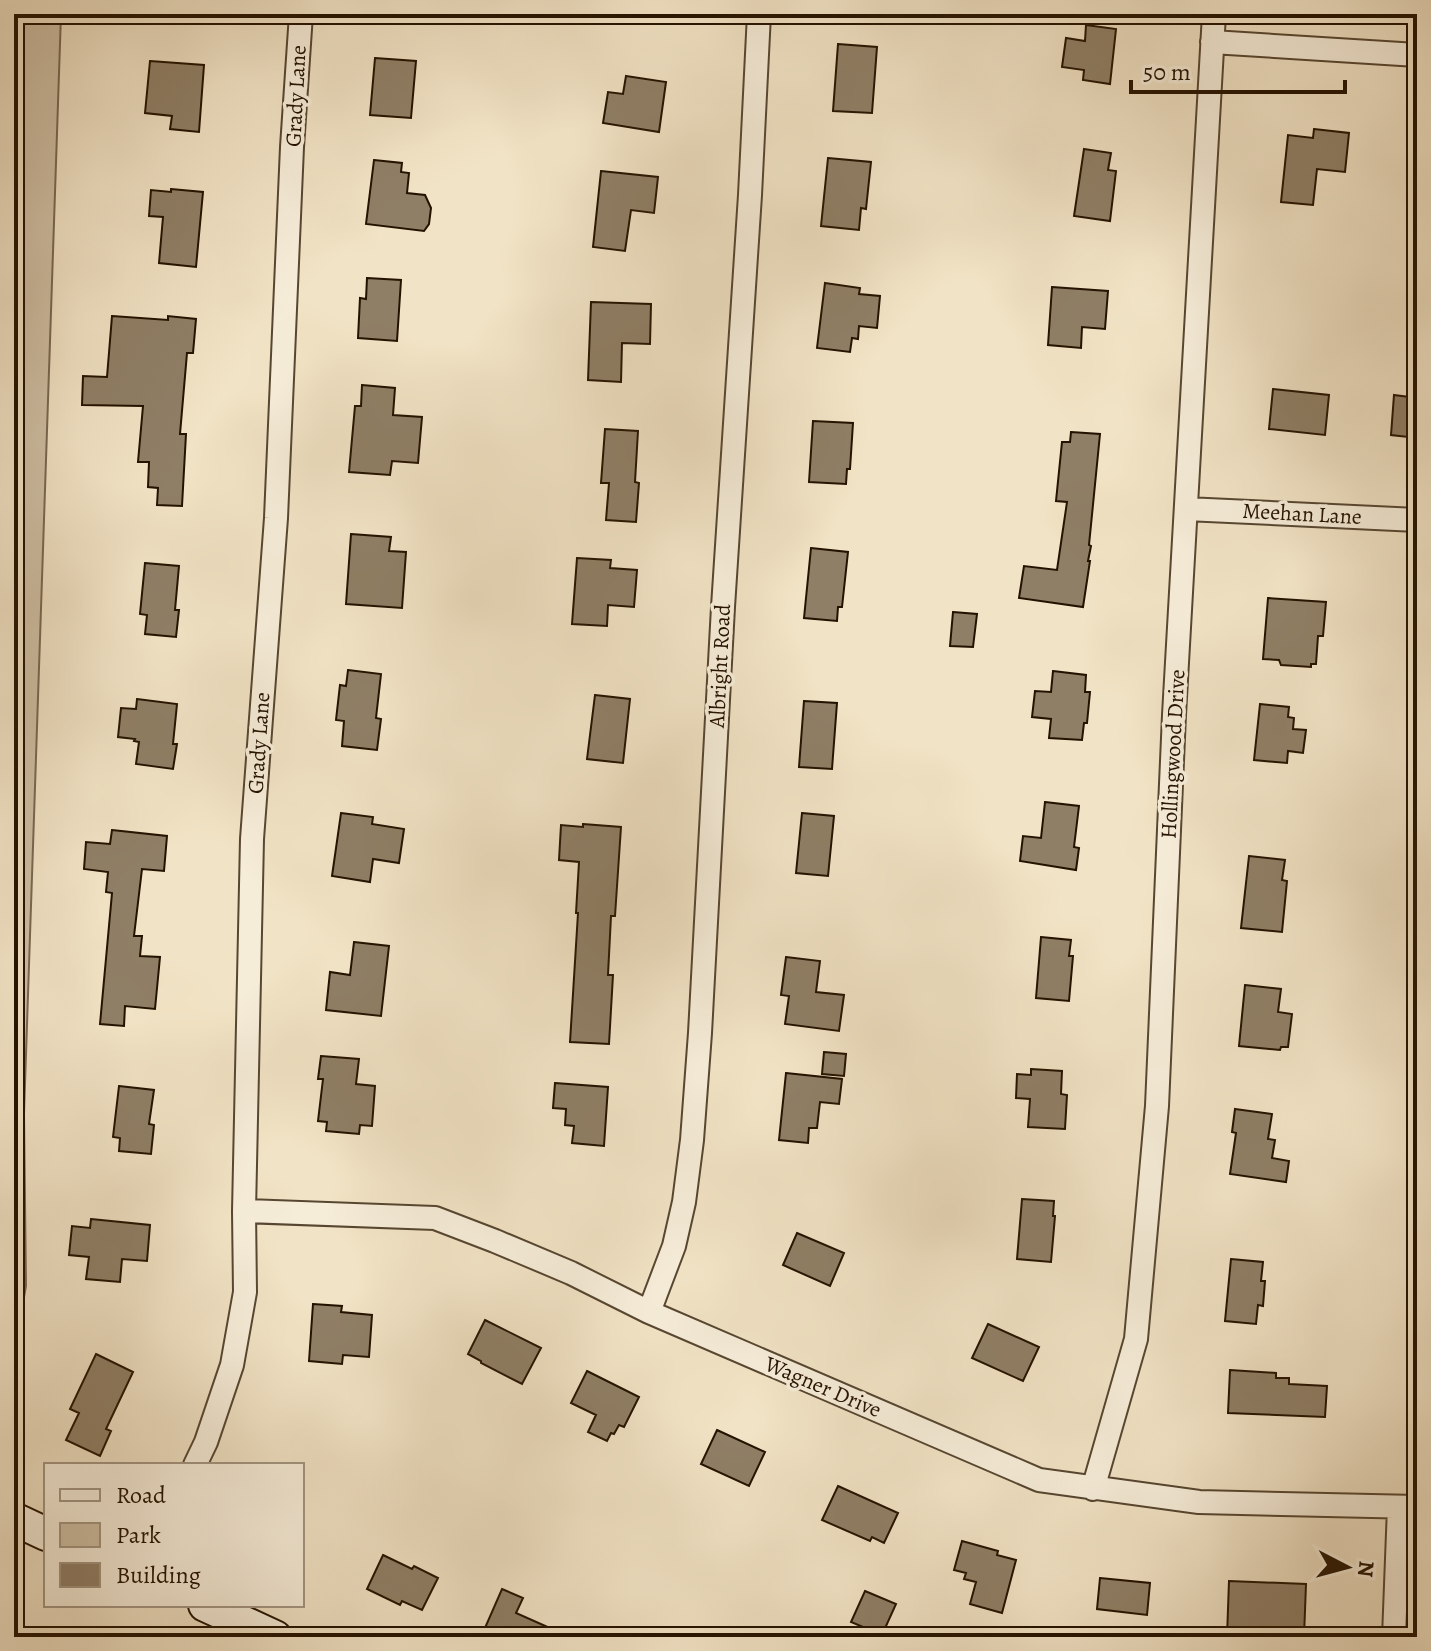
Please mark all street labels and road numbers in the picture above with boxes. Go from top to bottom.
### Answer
street label: Grady Lane [278,44,314,148]
street label: Meehan Lane [1241,496,1363,532]
street label: Albright Road [702,603,738,730]
street label: Hollingwood Drive [1154,668,1192,840]
street label: Grady Lane [240,691,278,795]
street label: Wagner Drive [759,1349,886,1425]

